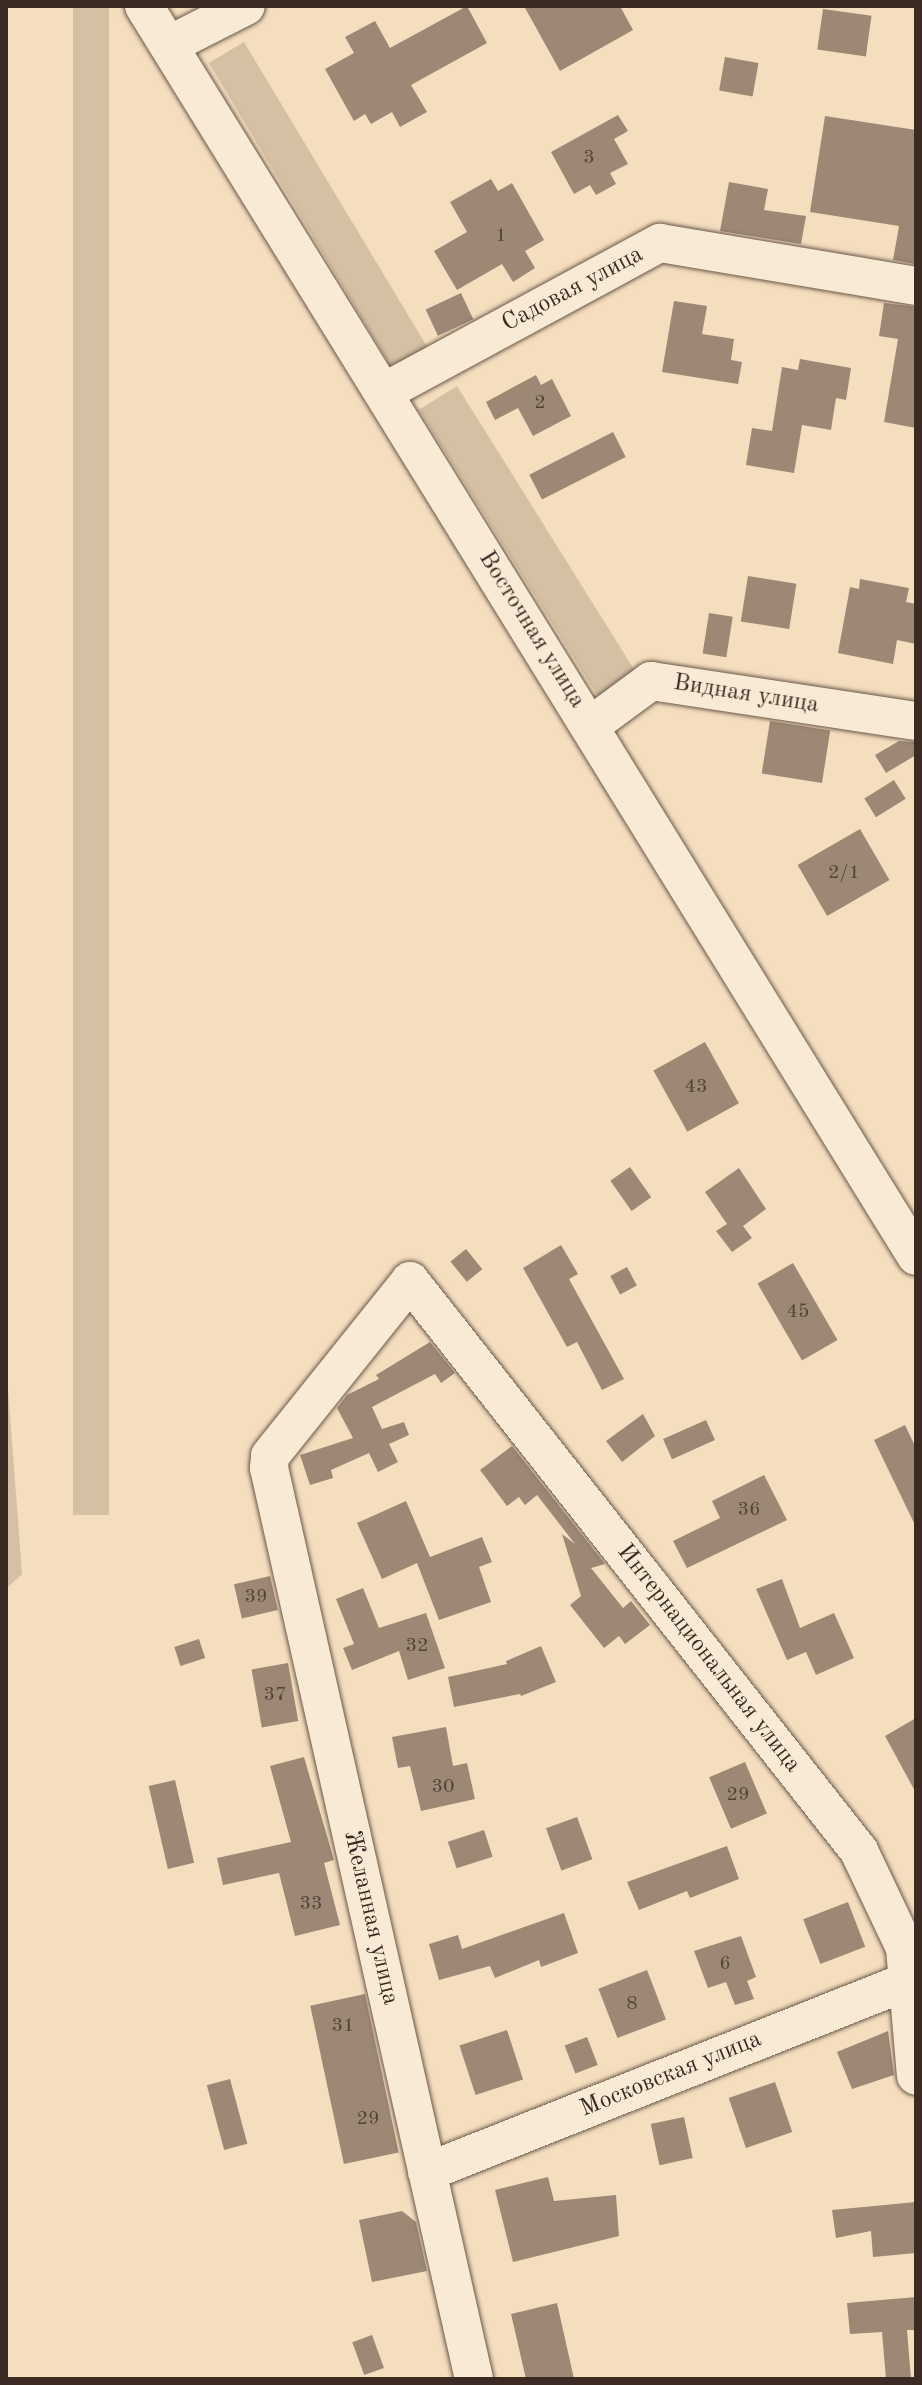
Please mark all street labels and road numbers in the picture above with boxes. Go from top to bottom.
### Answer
street label: Садовая улица [498,241,648,339]
street label: Восточная улица [471,546,591,714]
street label: Видная улица [671,669,821,721]
street label: Интернациональная улица [610,1539,806,1779]
street label: Желанная улица [336,1828,404,2008]
street label: Московская улица [576,2026,766,2124]

